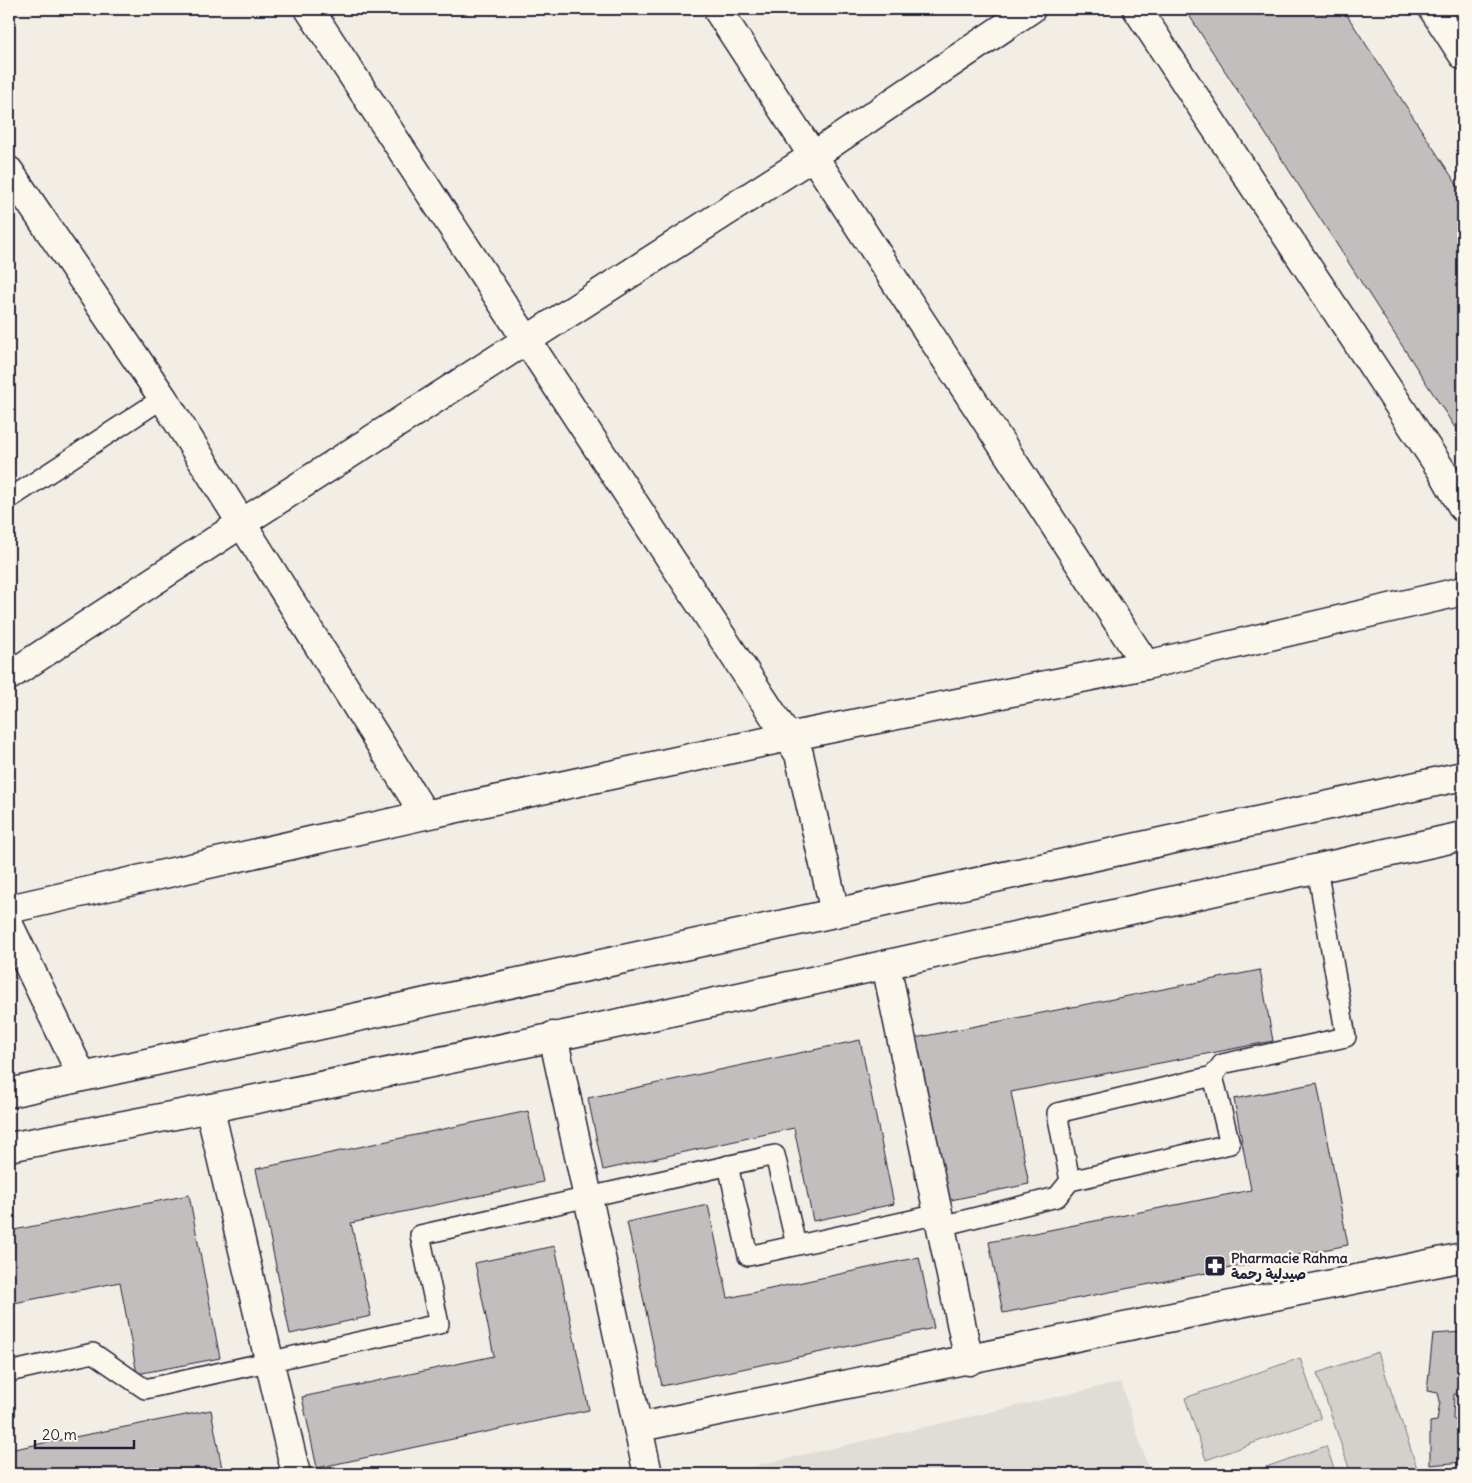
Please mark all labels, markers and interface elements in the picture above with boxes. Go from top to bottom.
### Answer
place label: Pharmacie Rahma صيدلية رحمة [1231,1249,1348,1283]
pharmacy icon: Pharmacie Rahma صيدلية رحمة [1203,1254,1227,1278]
scale bar [35,1418,134,1450]
text: 20 m [42,1425,77,1444]

